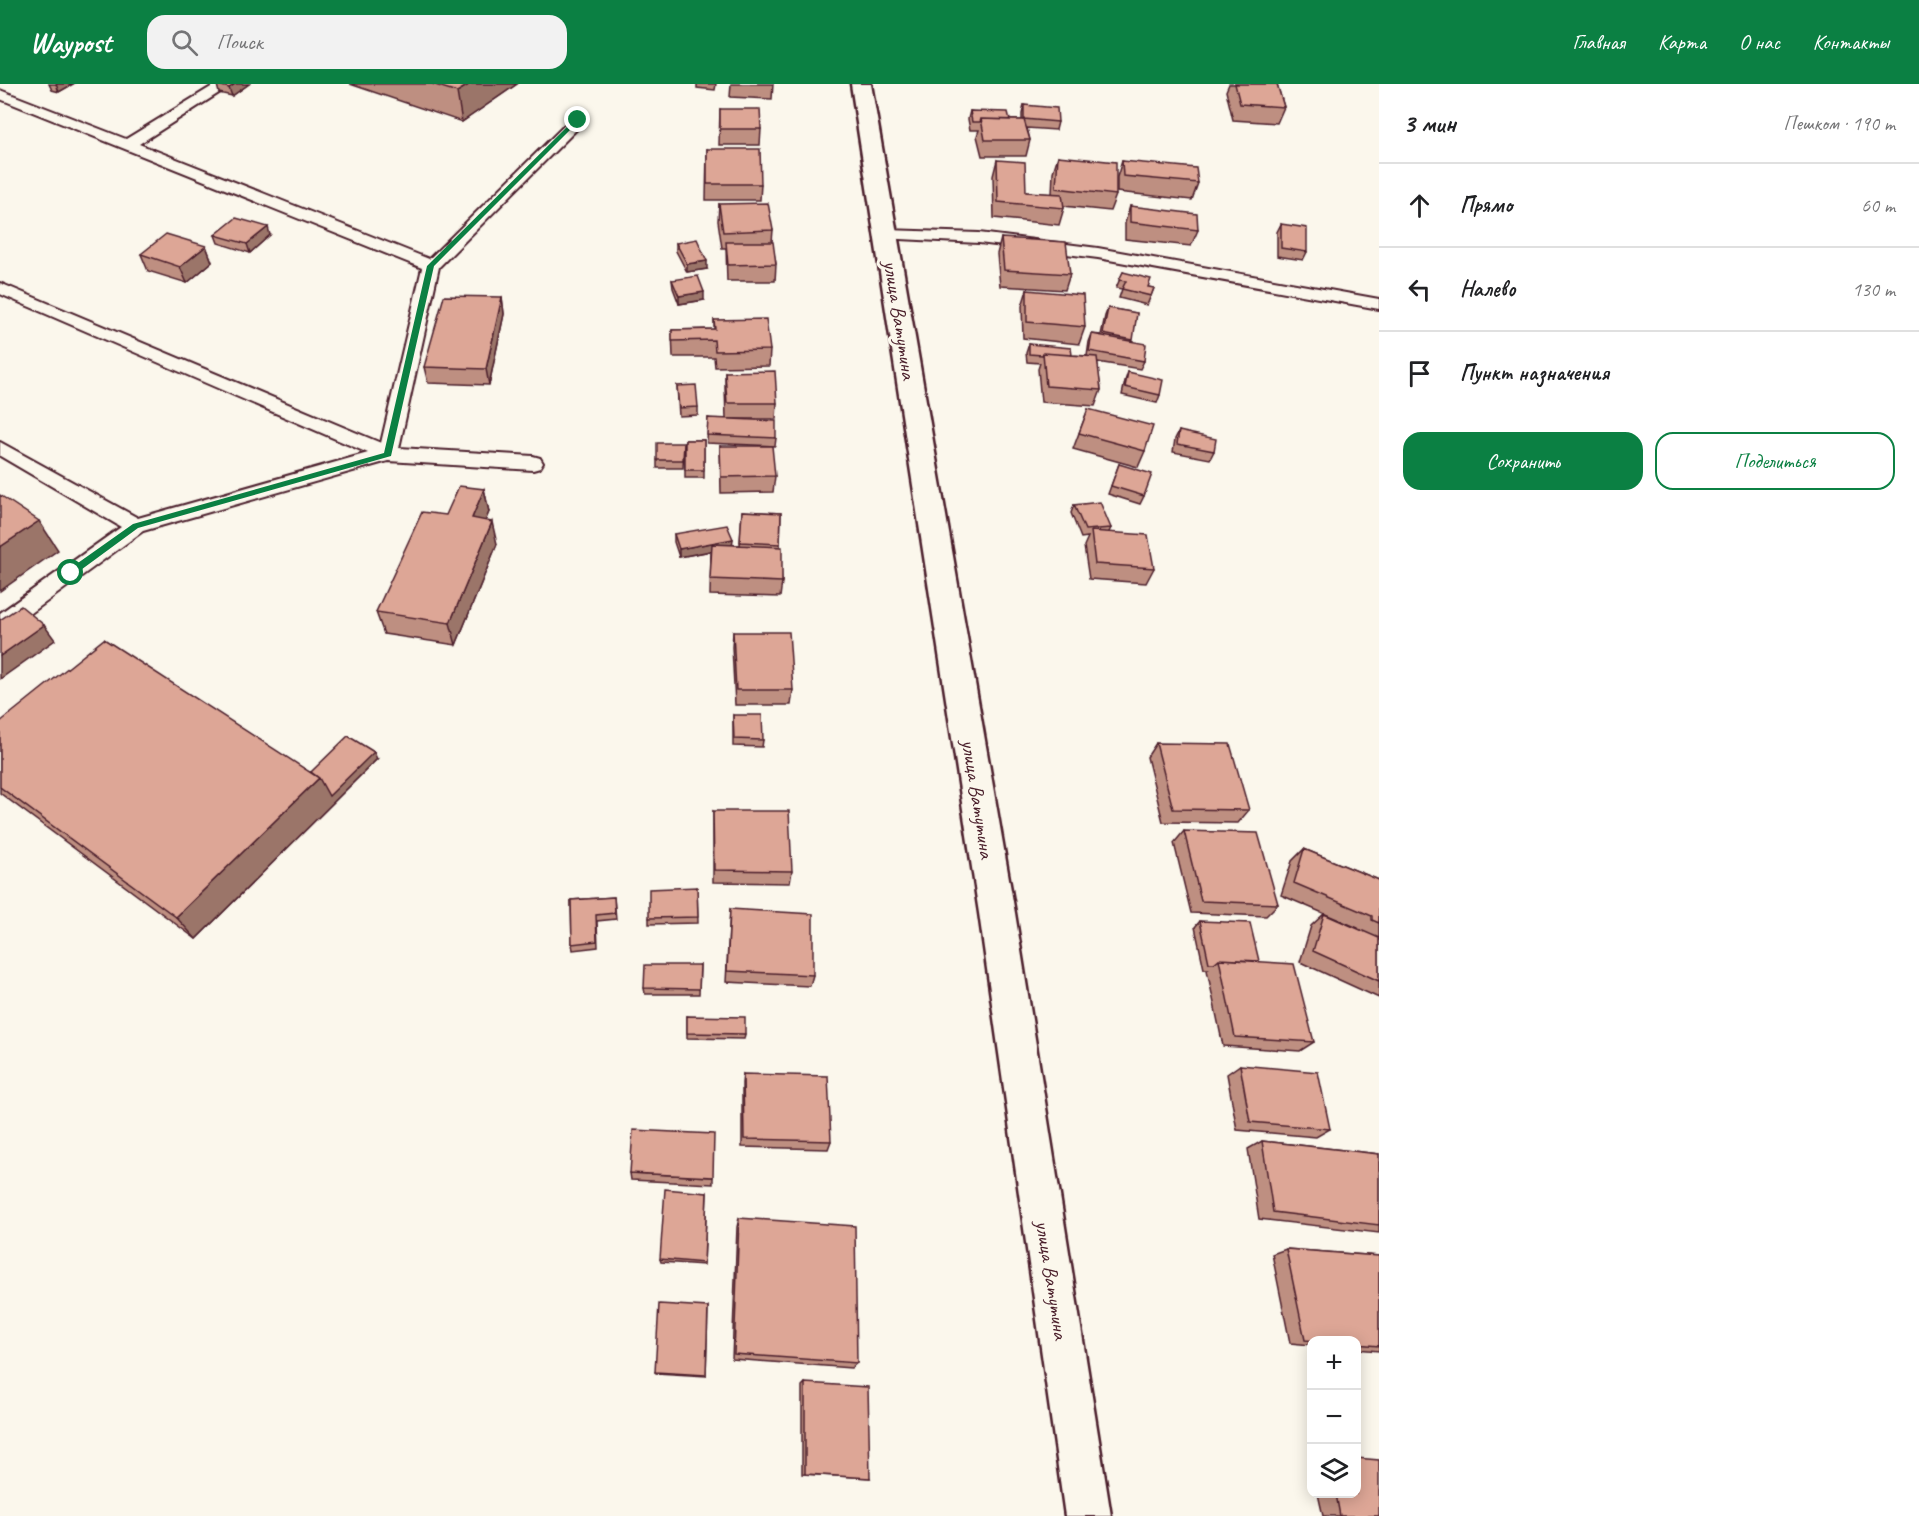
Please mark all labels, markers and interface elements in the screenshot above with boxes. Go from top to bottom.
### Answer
search box [147,15,567,69]
text: Waypost [30,25,111,60]
icon: search [168,26,201,59]
text: Поиск [216,28,263,56]
text: Главная [1572,29,1625,55]
text: Карта [1658,29,1706,55]
text: О нас [1739,29,1780,55]
text: Контакты [1813,29,1889,55]
route end [564,106,590,132]
text: 3 мин [1403,107,1456,140]
text: Пешком · 190 m [1783,111,1895,136]
icon: ahead [1403,189,1436,222]
text: Прямо [1460,191,1512,219]
text: 60 m [1861,193,1895,218]
street label: улица Ватутина [877,257,923,383]
icon: left [1403,273,1436,306]
text: Налево [1460,275,1516,303]
text: 130 m [1852,277,1895,302]
icon: arrive [1403,357,1436,390]
text: Пункт назначения [1460,359,1609,387]
button: Сохранить [1403,432,1643,490]
button: Поделиться [1655,432,1895,490]
route start [57,559,83,585]
street label: улица Ватутина [955,736,1001,862]
street label: улица Ватутина [1029,1217,1075,1343]
map controls [1307,1336,1361,1498]
button: + [1307,1336,1361,1390]
button: − [1307,1390,1361,1444]
button: layers [1307,1444,1361,1498]

